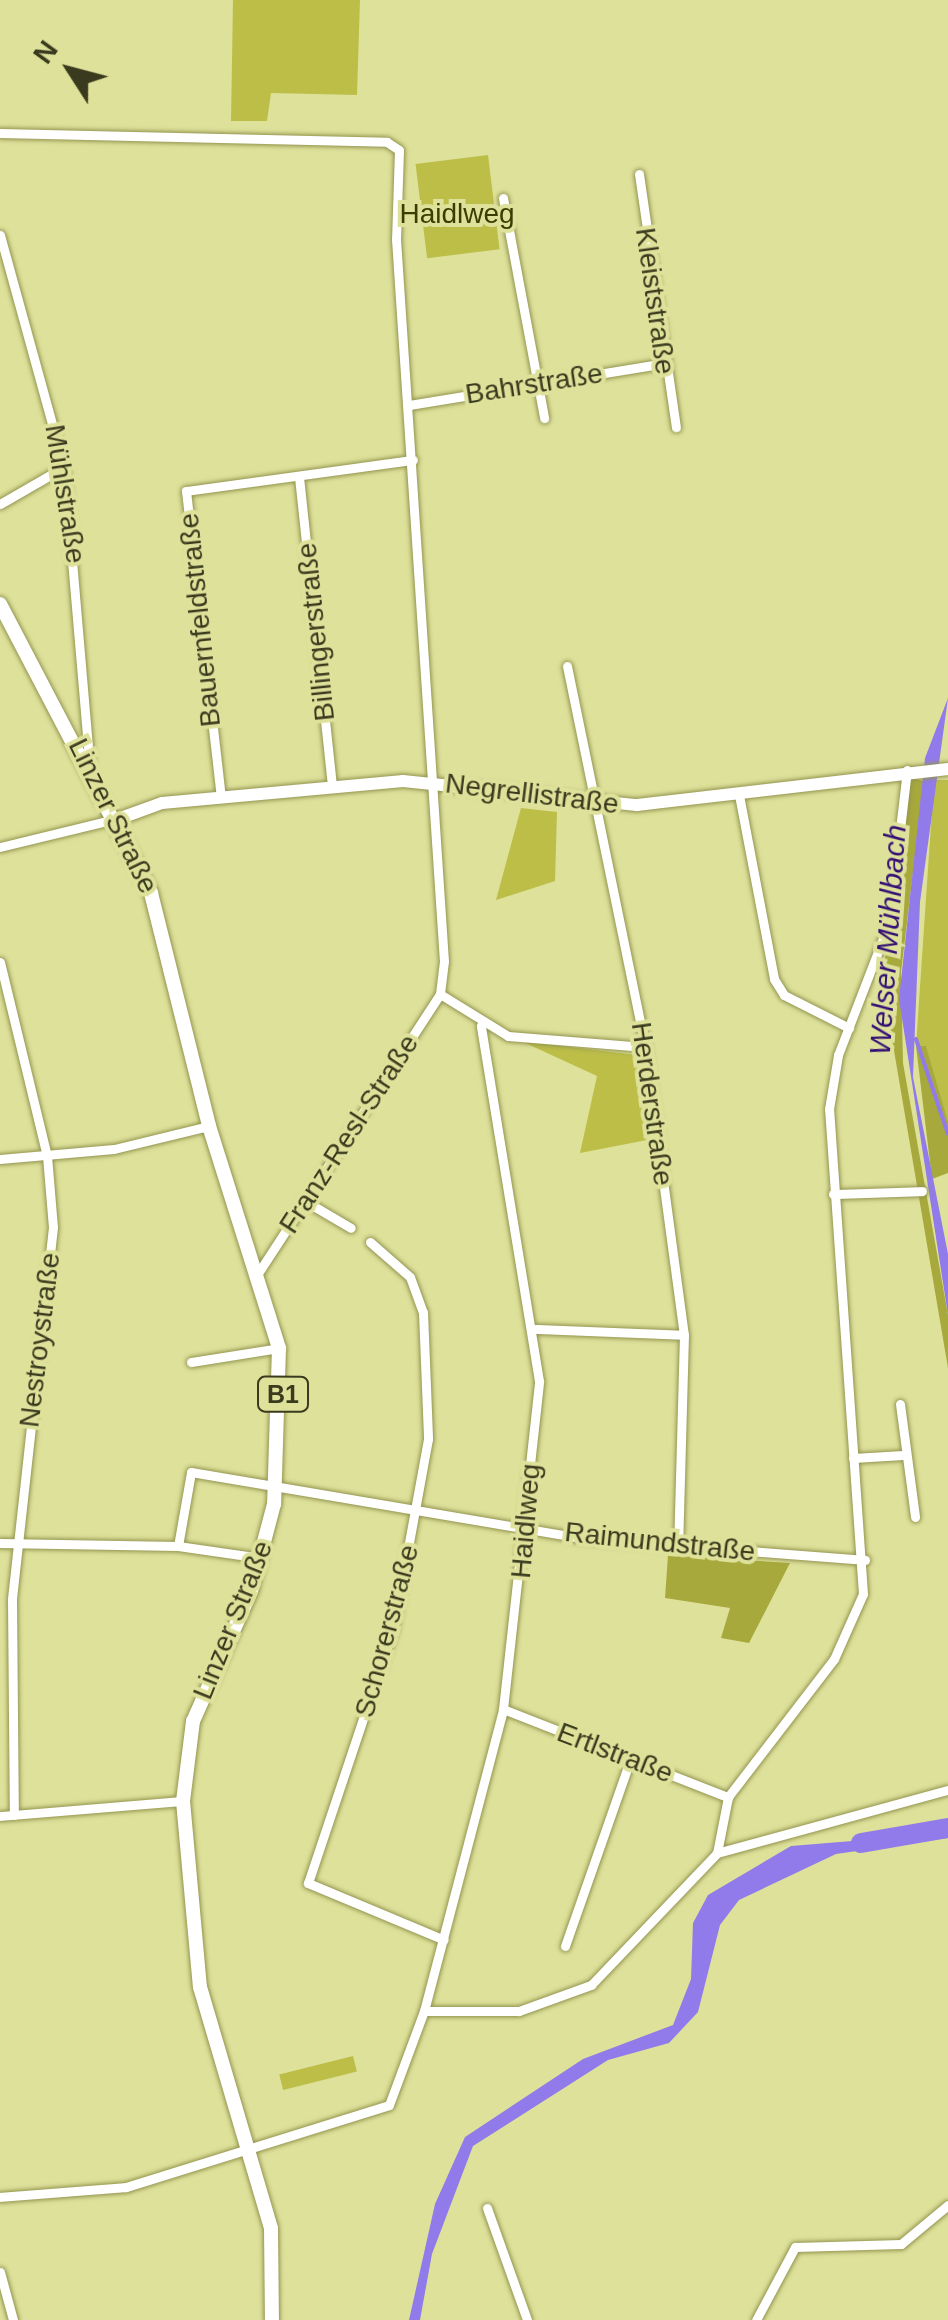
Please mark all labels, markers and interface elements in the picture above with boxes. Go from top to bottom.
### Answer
north arrow [20,20,120,120]
text: N [27,35,64,69]
park label: Haidlweg [399,197,515,231]
street label: Kleiststraße [628,225,682,377]
street label: Bahrstraße [463,357,605,411]
street label: Mühlstraße [37,422,93,566]
street label: Bauernfeldstraße [172,511,228,729]
street label: Billingerstraße [290,541,342,723]
street label: Linzer Straße [61,733,165,899]
street label: Negrellistraße [443,767,621,821]
water label: Welser Mühlbach [862,823,914,1057]
street label: Herderstraße [624,1020,680,1188]
street label: Franz-Resl-Straße [272,1028,426,1240]
street label: Nestroystraße [13,1251,67,1429]
road number: B1 [256,1374,310,1414]
street label: Haidlweg [504,1462,548,1580]
street label: Raimundstraße [563,1515,757,1569]
street label: Linzer Straße [186,1536,280,1704]
street label: Schorerstraße [348,1541,426,1721]
street label: Ertlstraße [552,1716,678,1790]

